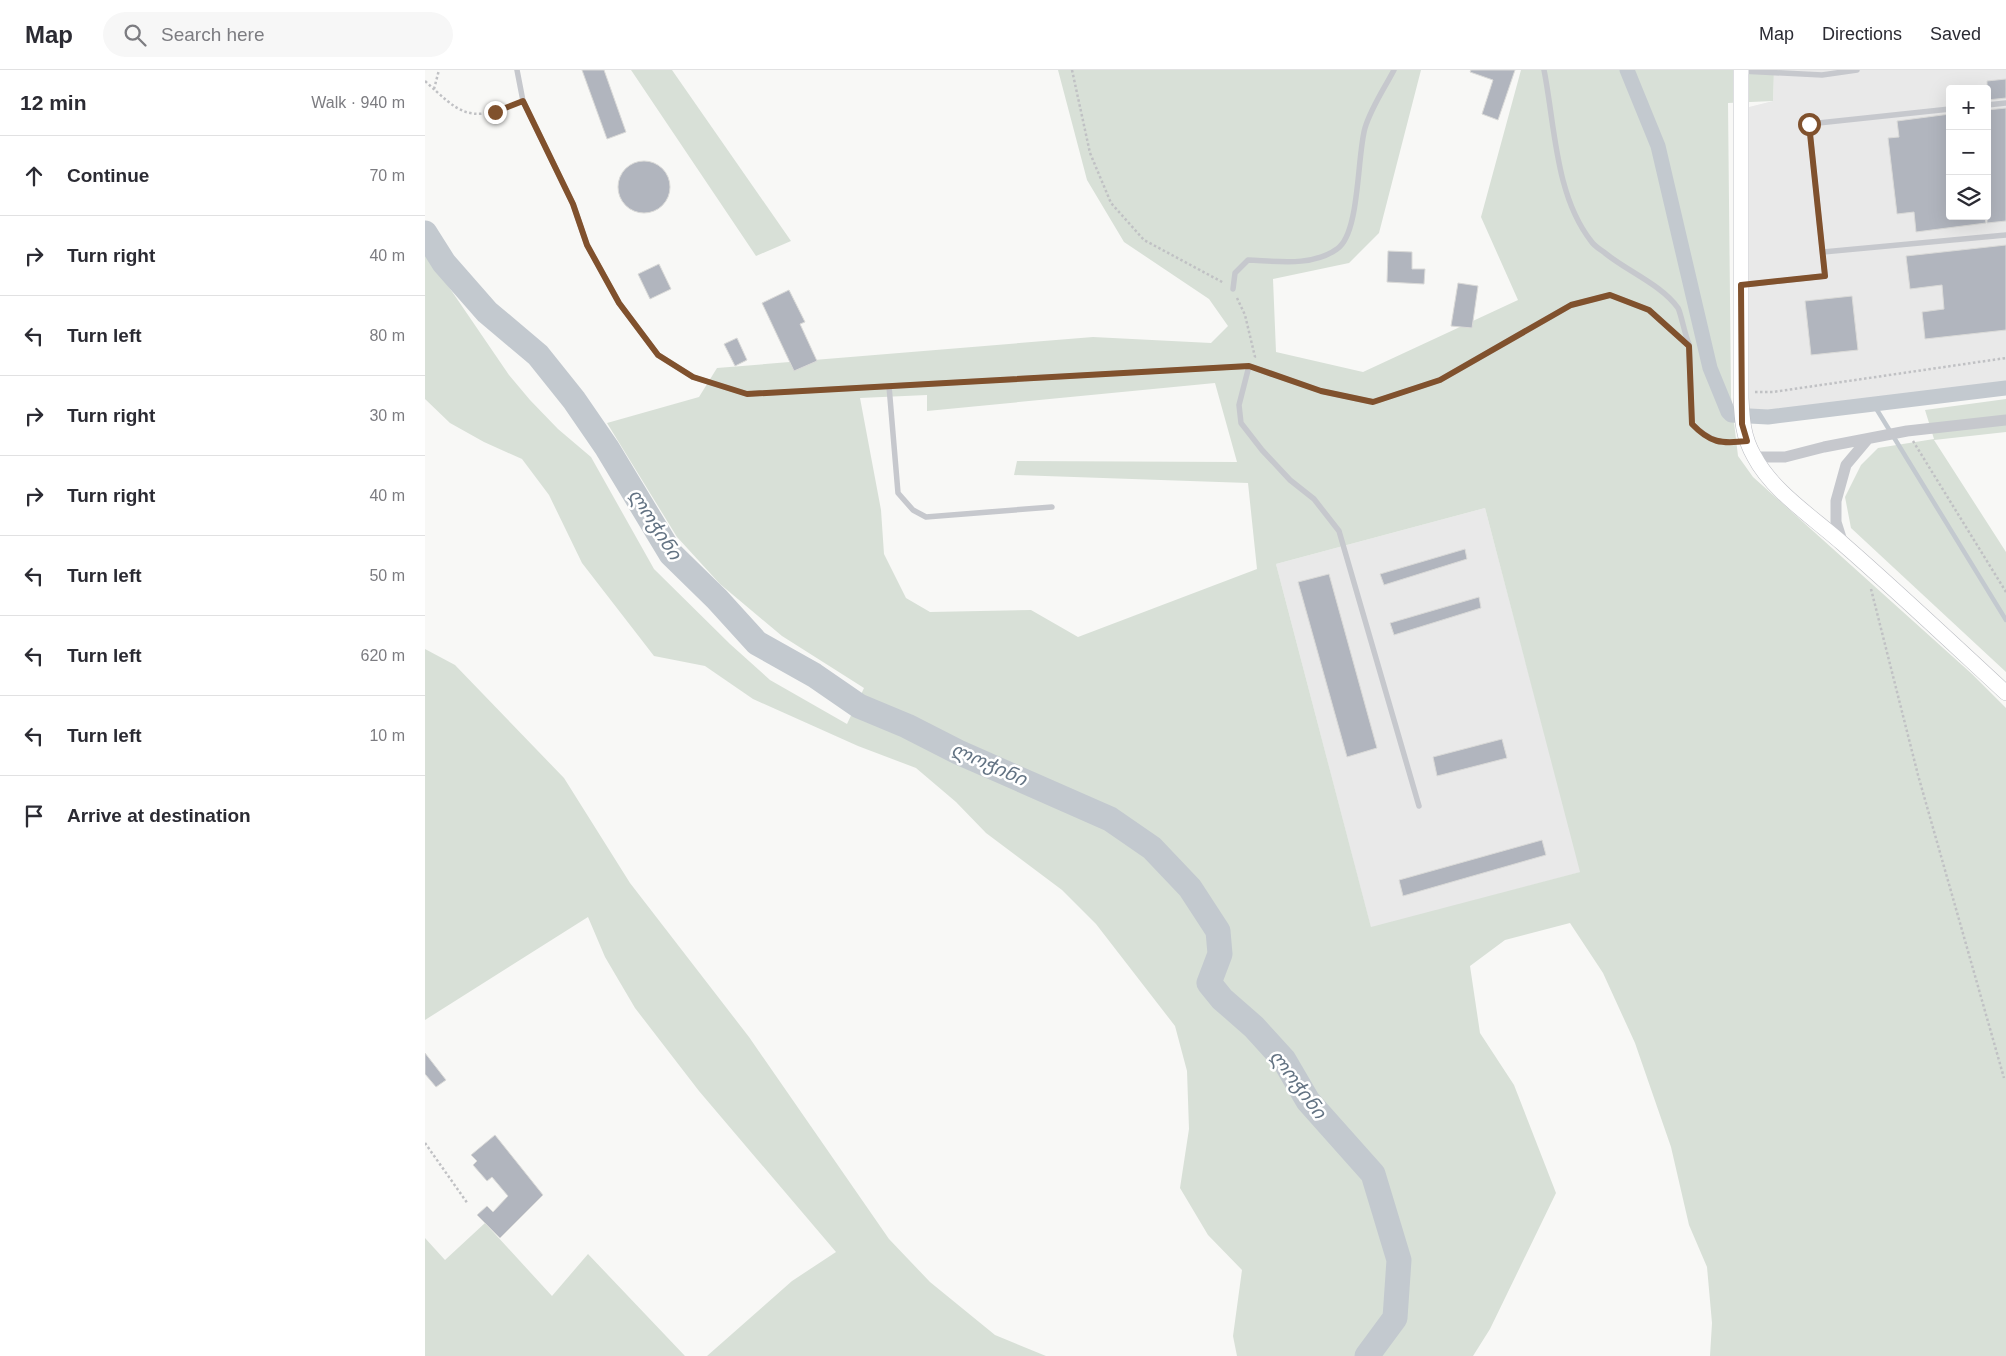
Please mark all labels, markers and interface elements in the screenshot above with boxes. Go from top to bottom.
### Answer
search box [103,12,453,57]
text: Map [25,21,73,48]
icon: search [121,21,149,49]
text: Search here [161,24,265,45]
text: Map [1759,24,1794,44]
text: Directions [1822,24,1902,44]
text: Saved [1930,24,1981,44]
map controls [1946,85,1991,220]
button: + [1946,85,1991,130]
text: 12 min [20,91,87,114]
text: Walk · 940 m [311,94,405,111]
route end [484,101,507,124]
route start [1798,113,1821,136]
button: − [1946,130,1991,175]
icon: ahead [20,162,48,190]
text: Continue [67,165,149,186]
text: 70 m [369,167,405,184]
button: layers [1946,175,1991,220]
icon: right [20,242,48,270]
text: Turn right [67,245,155,266]
text: 40 m [369,247,405,264]
icon: left [20,322,48,350]
text: Turn left [67,325,142,346]
text: 80 m [369,327,405,344]
icon: right [20,402,48,430]
text: Turn right [67,405,155,426]
text: 30 m [369,407,405,424]
icon: right [20,482,48,510]
text: Turn right [67,485,155,506]
water label: ლოჭინი [624,485,686,565]
text: 40 m [369,487,405,504]
icon: left [20,562,48,590]
text: Turn left [67,565,142,586]
text: 50 m [369,567,405,584]
icon: left [20,642,48,670]
text: Turn left [67,645,142,666]
text: 620 m [361,647,405,664]
icon: left [20,722,48,750]
text: Turn left [67,725,142,746]
text: 10 m [369,727,405,744]
water label: ლოჭინი [948,738,1031,791]
icon: arrive [20,802,48,830]
text: Arrive at destination [67,805,251,826]
water label: ლოჭინი [1265,1046,1331,1124]

